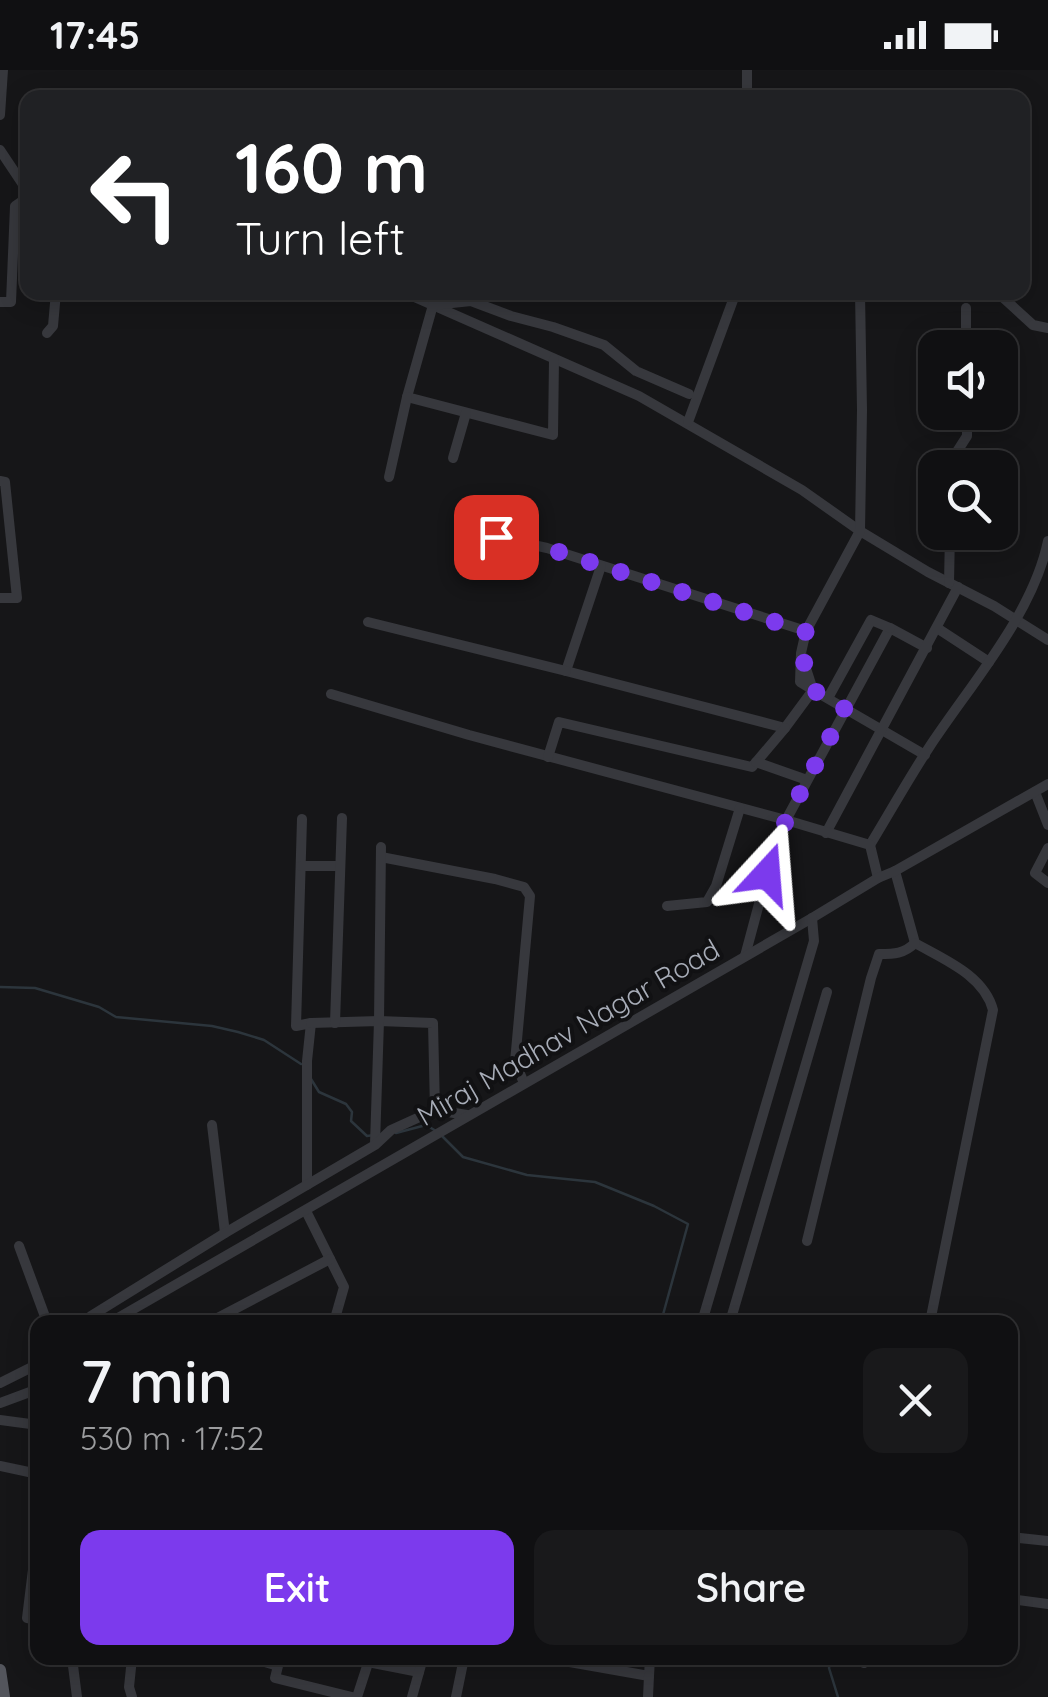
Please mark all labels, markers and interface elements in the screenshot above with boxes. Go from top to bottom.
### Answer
text: 17:45 [50,11,140,59]
text: 160 m [235,123,428,211]
icon: left [70,130,200,260]
text: Turn left [235,210,405,266]
map controls [918,330,1018,550]
button: sound [918,330,1018,430]
button: search [918,450,1018,550]
pin [454,495,539,580]
icon: arrive [469,510,524,565]
position arrow [715,822,819,926]
street label: Miraj Madhav Nagar Road [411,931,725,1133]
text: 7 min [80,1343,233,1418]
button: close [863,1348,968,1453]
text: 530 m · 17:52 [80,1418,264,1458]
button: Exit [80,1530,514,1645]
button: Share [534,1530,968,1645]

